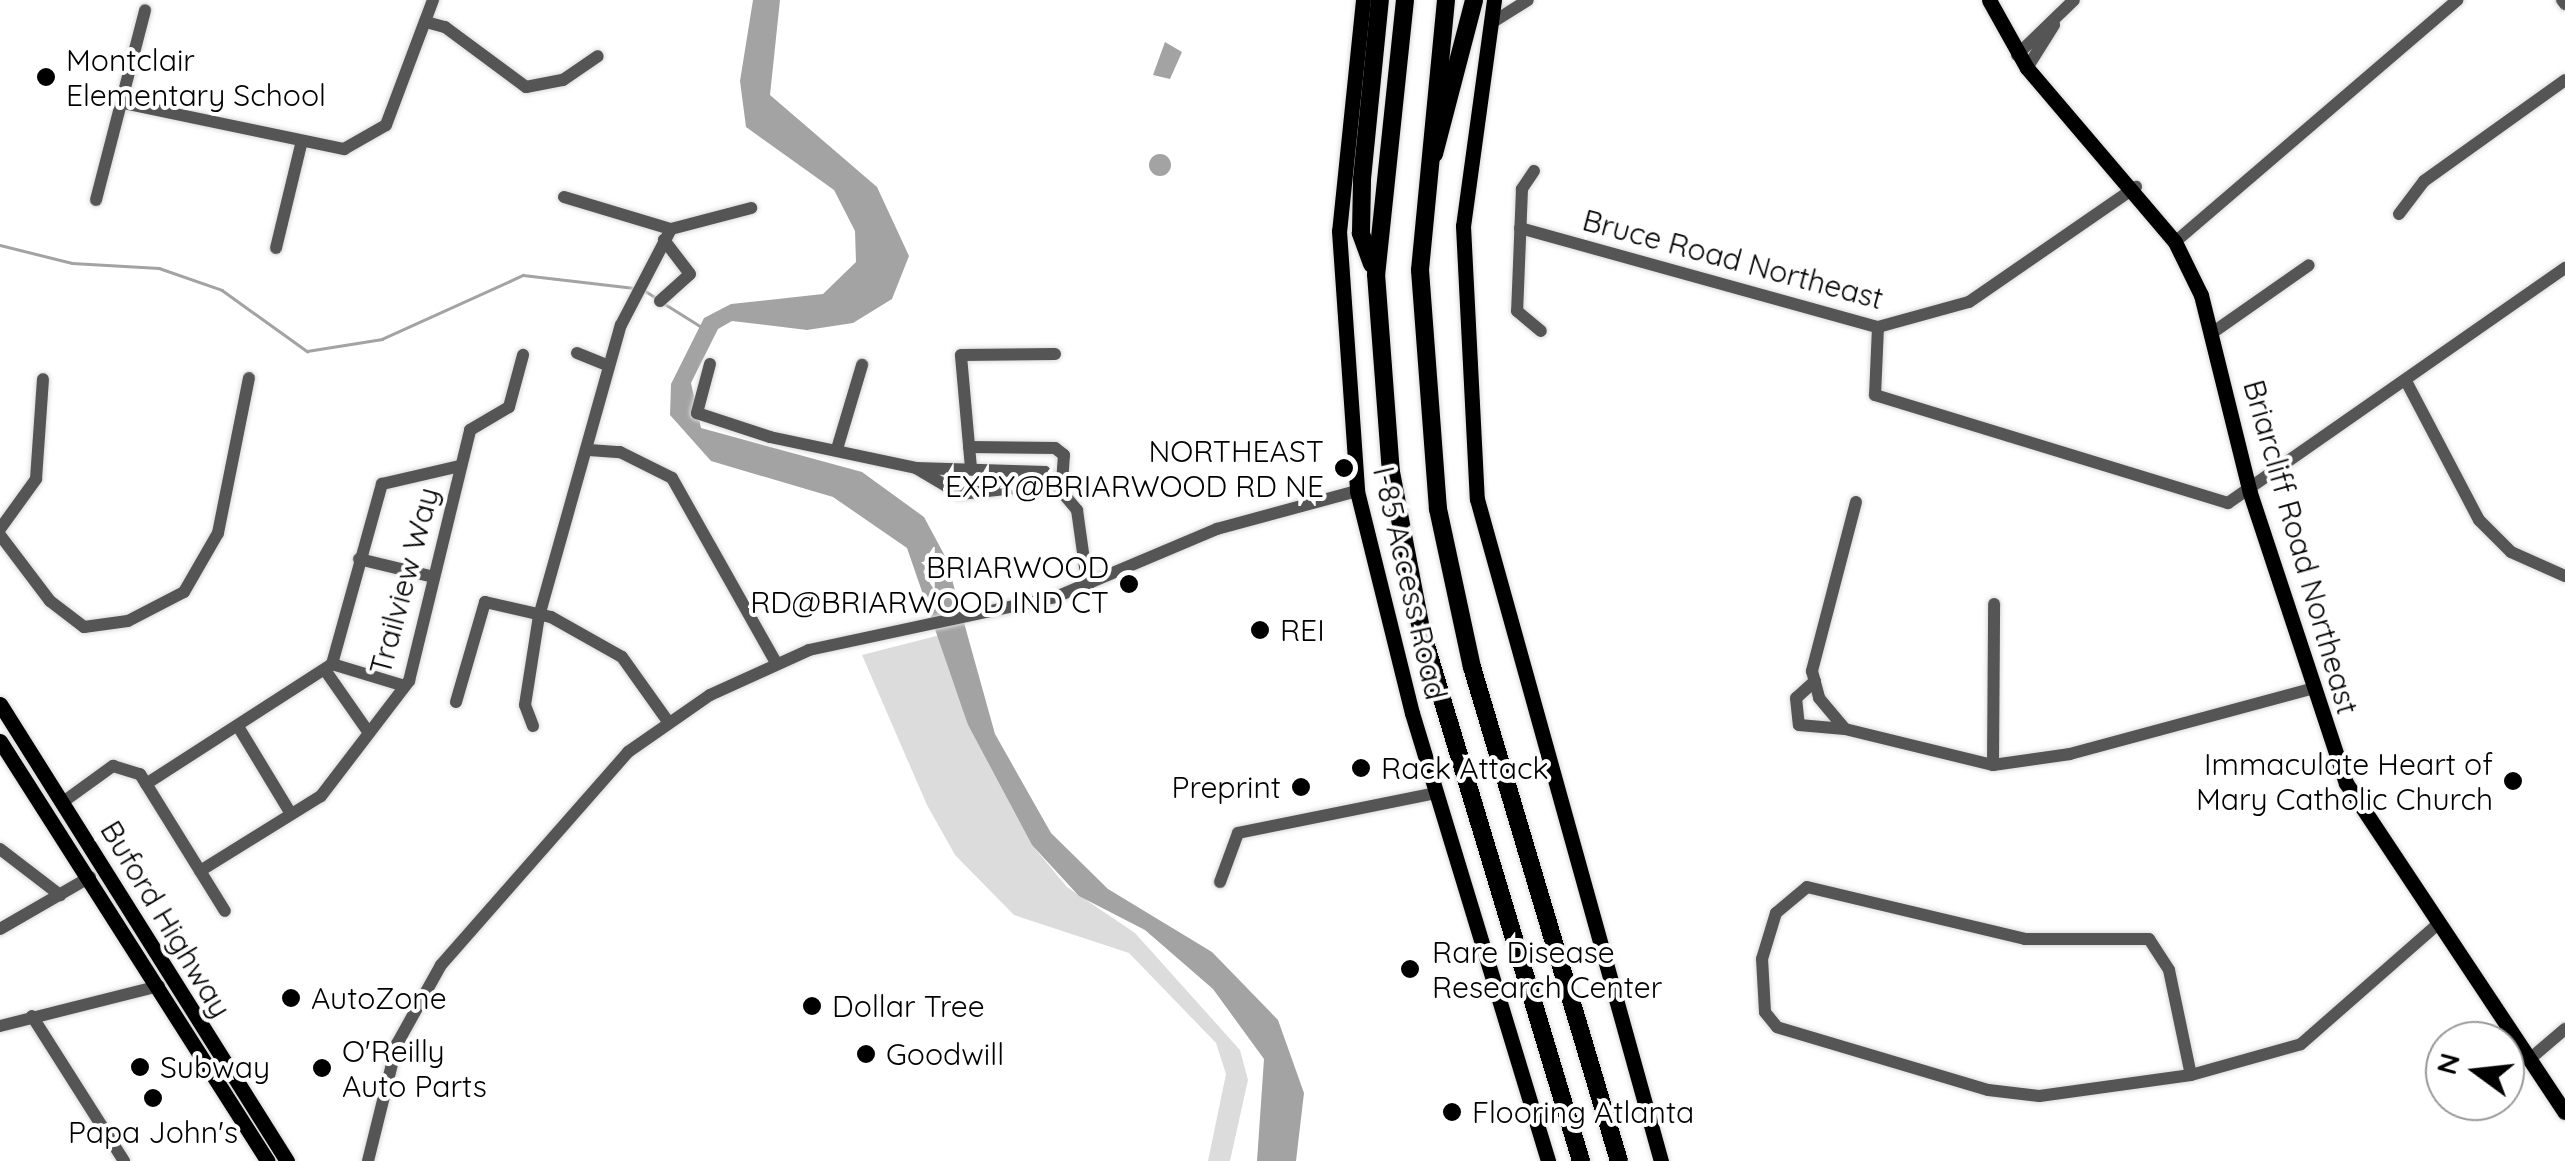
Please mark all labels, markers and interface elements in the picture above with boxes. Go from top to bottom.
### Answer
place label: Montclair Elementary School [66,42,326,112]
marker: Montclair Elementary School [35,66,57,88]
street label: Bruce Road Northeast [1579,202,1887,316]
street label: Briarcliff Road Northeast [2236,376,2366,718]
place label: NORTHEAST EXPY@BRIARWOOD RD NE [945,433,1324,504]
marker: NORTHEAST EXPY@BRIARWOOD RD NE [1333,457,1355,479]
street label: I-85 Access Road [1366,463,1454,703]
street label: Trailview Way [362,484,446,678]
place label: BRIARWOOD RD@BRIARWOOD IND CT [750,549,1109,620]
marker: BRIARWOOD RD@BRIARWOOD IND CT [1118,573,1140,595]
place label: REI [1280,612,1325,648]
marker: REI [1249,619,1271,641]
place label: Immaculate Heart of Mary Catholic Church [2196,746,2493,816]
place label: Rack Attack [1381,750,1549,786]
marker: Rack Attack [1350,757,1372,779]
place label: Preprint [1172,769,1281,805]
marker: Immaculate Heart of Mary Catholic Church [2502,770,2524,792]
marker: Preprint [1290,776,1312,798]
street label: Buford Highway [93,814,239,1024]
place label: Rare Disease Research Center [1432,934,1662,1004]
marker: Rare Disease Research Center [1397,956,1423,982]
place label: AutoZone [311,980,447,1016]
marker: AutoZone [280,987,302,1009]
place label: Dollar Tree [832,988,985,1024]
marker: Dollar Tree [801,995,823,1017]
north arrow [2425,1021,2525,1121]
place label: O'Reilly Auto Parts [342,1033,487,1104]
place label: Goodwill [886,1036,1004,1072]
marker: Goodwill [855,1043,877,1065]
place label: Subway [160,1049,270,1085]
text: N [2428,1049,2467,1078]
marker: Subway [129,1056,151,1078]
marker: O'Reilly Auto Parts [311,1057,333,1079]
marker: Papa John's [142,1087,164,1109]
place label: Flooring Atlanta [1472,1094,1694,1130]
marker: Flooring Atlanta [1441,1101,1463,1123]
place label: Papa John's [68,1114,238,1150]

